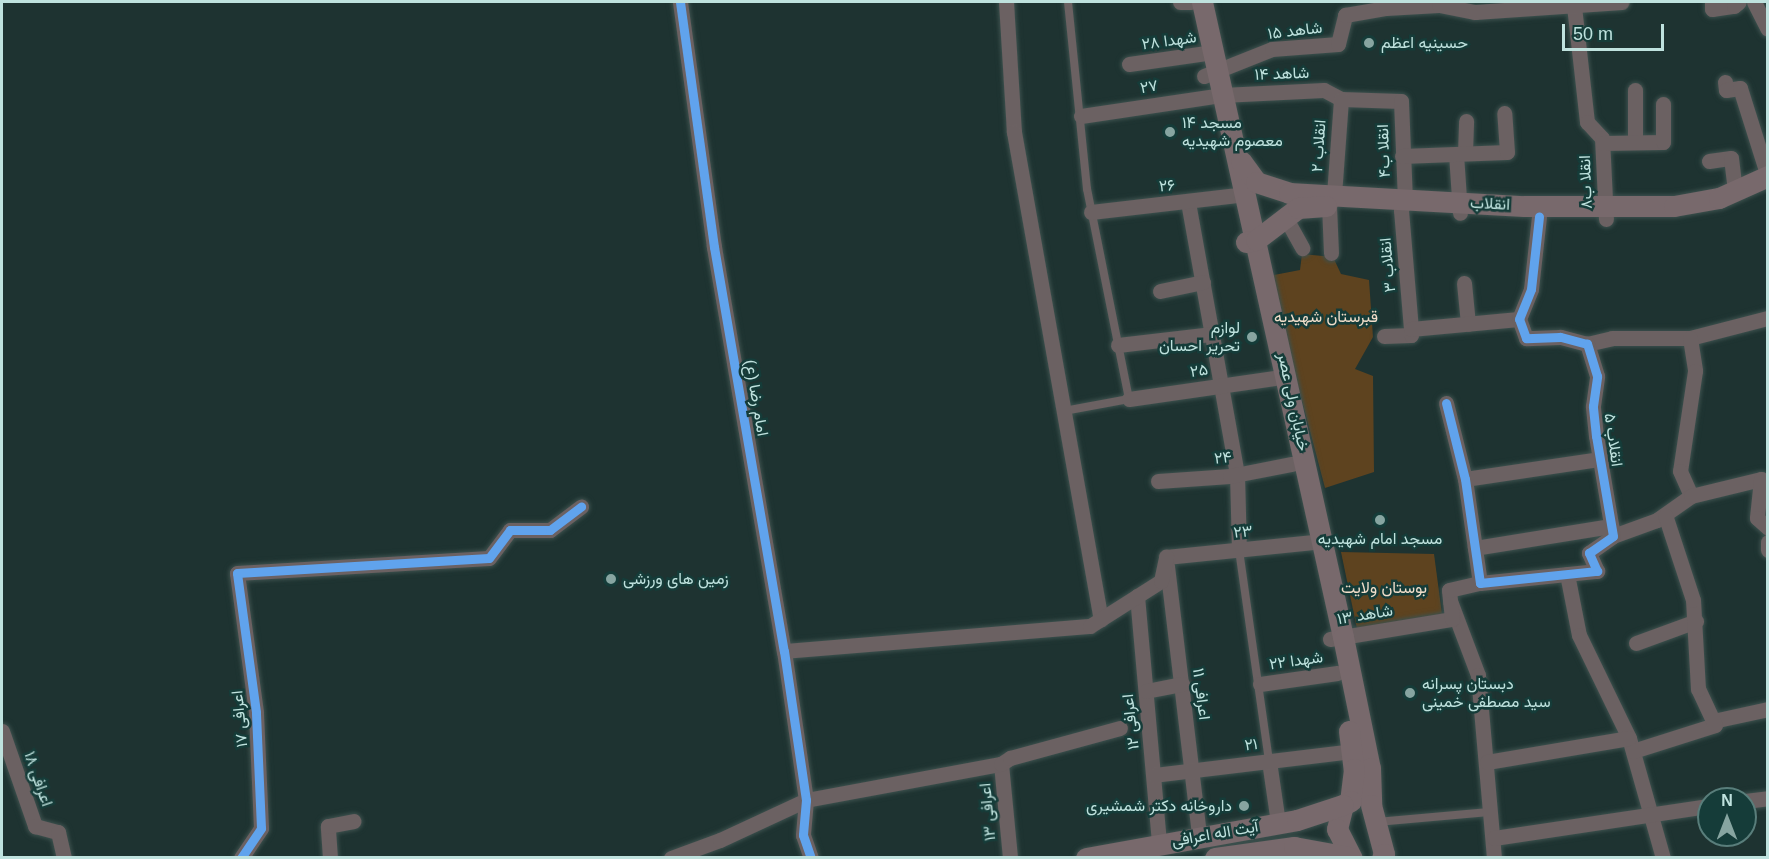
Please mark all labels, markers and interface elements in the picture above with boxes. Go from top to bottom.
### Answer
scale bar [1565,12,1667,50]
street label: شاهد ۱۵ [1267,18,1323,44]
text: 50 m [1573,24,1613,44]
street label: شهدا ۲۸ [1140,28,1198,54]
place label: حسینیه اعظم [1381,33,1468,53]
marker: حسینیه اعظم [1362,36,1376,50]
street label: شاهد ۱۴ [1254,63,1310,85]
street label: ۲۷ [1139,76,1159,98]
place label: مسجد ۱۴ معصوم شهیدیه [1182,113,1283,151]
street label: انقلاب ۲ [1308,119,1330,173]
street label: انقلا ب۴ [1373,124,1395,178]
marker: مسجد ۱۴ معصوم شهیدیه [1163,125,1177,139]
street label: انقلا ب۸ [1575,155,1597,209]
street label: ۲۶ [1158,176,1176,196]
street label: انقلاب [1470,193,1510,215]
street label: انقلاب ۳ [1376,237,1400,293]
park label: قبرستان شهیدیه [1274,307,1378,327]
place label: لوازم تحریر احسان [1159,318,1240,356]
marker: لوازم تحریر احسان [1245,330,1259,344]
street label: خیابان ولی عصر [1273,351,1313,453]
street label: امام رضا (ع) [740,358,772,438]
street label: ۲۵ [1189,360,1209,382]
street label: انقلاب ۵ [1600,412,1626,468]
street label: ۲۴ [1213,448,1233,468]
marker: مسجد امام شهیدیه [1373,513,1387,527]
street label: ۲۳ [1233,521,1253,543]
place label: مسجد امام شهیدیه [1318,529,1442,549]
place label: زمین های ورزشی [623,569,729,589]
marker: زمین های ورزشی [604,572,618,586]
park label: بوستان ولایت [1341,578,1427,598]
street label: شاهد ۱۳ [1336,601,1394,629]
street label: شهدا ۲۲ [1268,648,1324,674]
street label: اعرافی ۱۱ [1188,667,1214,721]
place label: دبستان پسرانه سید مصطفی خمینی [1422,674,1551,712]
marker: دبستان پسرانه سید مصطفی خمینی [1403,686,1417,700]
street label: اعرافی ۱۷ [228,690,252,748]
street label: اعرافی ۱۲ [1119,693,1143,751]
street label: ۲۱ [1243,735,1259,755]
street label: اعرافی ۱۸ [20,749,56,809]
street label: اعرافی ۱۳ [976,782,1000,842]
north arrow [1697,787,1757,847]
text: N [1721,792,1733,809]
place label: داروخانه دکتر شمشیری [1086,796,1232,816]
marker: داروخانه دکتر شمشیری [1237,799,1251,813]
street label: آیت اله اعرافی [1170,817,1260,851]

